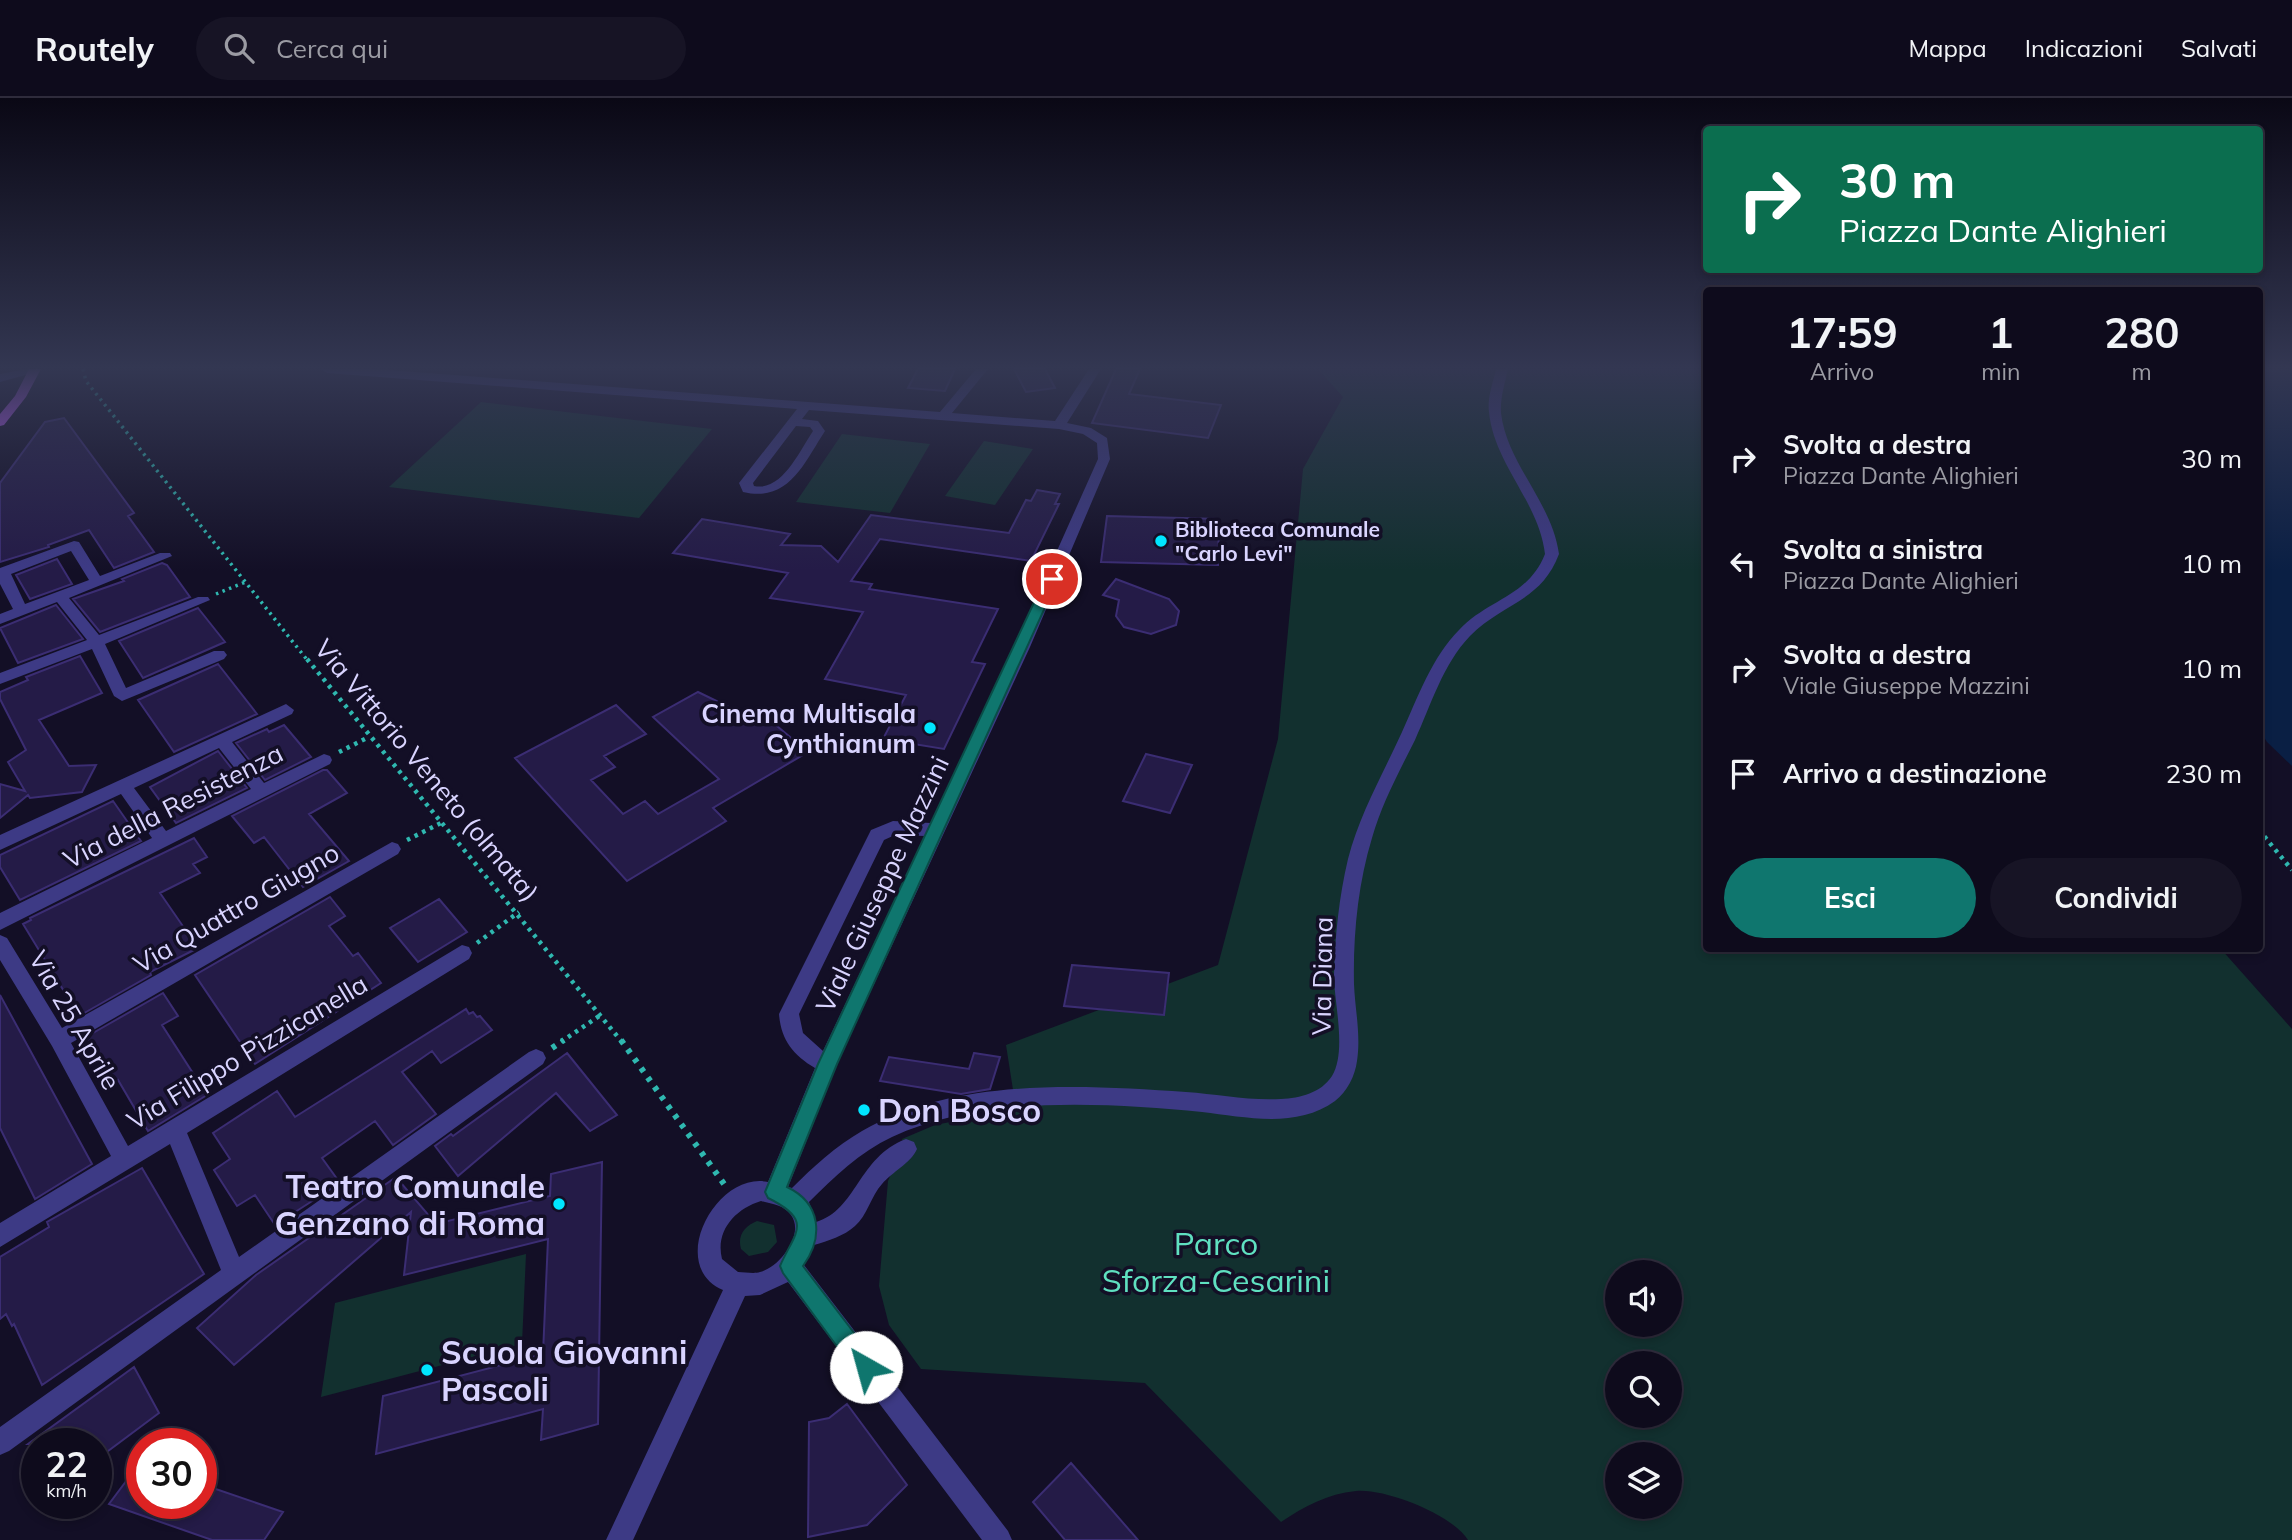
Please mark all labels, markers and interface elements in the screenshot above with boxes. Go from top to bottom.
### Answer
search box [196,17,686,80]
text: Routely [35,28,154,69]
icon: search [220,29,258,67]
text: Cerca qui [276,32,388,65]
text: Mappa [1908,33,1987,63]
text: Indicazioni [2025,33,2143,63]
text: Salvati [2181,33,2257,63]
text: 30 m [1839,149,1955,210]
icon: right [1724,154,1815,245]
text: Piazza Dante Alighieri [1839,210,2167,250]
text: 17:59 [1787,306,1898,359]
text: 1 [1988,306,2013,359]
text: 280 [2104,306,2179,359]
text: Arrivo [1810,357,1874,386]
text: min [1981,357,2020,386]
text: m [2132,357,2152,386]
text: Svolta a destra [1783,428,1971,461]
icon: right [1724,440,1762,478]
text: 30 m [2181,442,2242,475]
text: Piazza Dante Alighieri [1783,461,2019,490]
place label: Biblioteca Comunale "Carlo Levi" [1175,516,1380,566]
marker: Biblioteca Comunale "Carlo Levi" [1153,533,1169,549]
text: Svolta a sinistra [1783,533,1983,566]
icon: left [1724,545,1762,583]
text: 10 m [2181,547,2242,580]
pin [1022,549,1082,609]
icon: arrive [1033,560,1071,598]
text: Piazza Dante Alighieri [1783,566,2019,595]
street label: Via Vittorio Veneto (olmata) [308,632,546,908]
text: Svolta a destra [1783,638,1971,671]
icon: right [1724,650,1762,688]
text: 10 m [2181,652,2242,685]
text: Viale Giuseppe Mazzini [1783,671,2030,700]
place label: Cinema Multisala Cynthianum [701,697,916,760]
marker: Cinema Multisala Cynthianum [922,720,938,736]
street label: Via della Resistenza [58,736,288,876]
street label: Viale Giuseppe Mazzini [808,751,956,1017]
icon: arrive [1724,755,1762,793]
text: Arrivo a destinazione [1783,757,2047,790]
text: 230 m [2166,757,2242,790]
street label: Via Quattro Giugno [127,836,345,980]
button: Esci [1724,858,1976,938]
button: Condividi [1990,858,2242,938]
street label: Via Diana [1304,916,1340,1036]
street label: Via 25 Aprile [22,944,128,1096]
street label: Via Filippo Pizzicanella [121,967,373,1137]
place label: Don Bosco [878,1090,1041,1130]
marker: Don Bosco [856,1102,872,1118]
place label: Teatro Comunale Genzano di Roma [274,1166,545,1243]
marker: Teatro Comunale Genzano di Roma [551,1196,567,1212]
park label: Parco Sforza-Cesarini [1102,1223,1330,1300]
map controls [1605,1260,1682,1519]
button: sound [1605,1260,1682,1337]
position arrow [829,1330,903,1404]
place label: Scuola Giovanni Pascoli [441,1332,687,1409]
button: search [1605,1351,1682,1428]
marker: Scuola Giovanni Pascoli [419,1362,435,1378]
speed limit sign: 30 [126,1428,217,1519]
text: 22 [45,1442,88,1486]
button: layers [1605,1442,1682,1519]
text: km/h [46,1479,87,1502]

